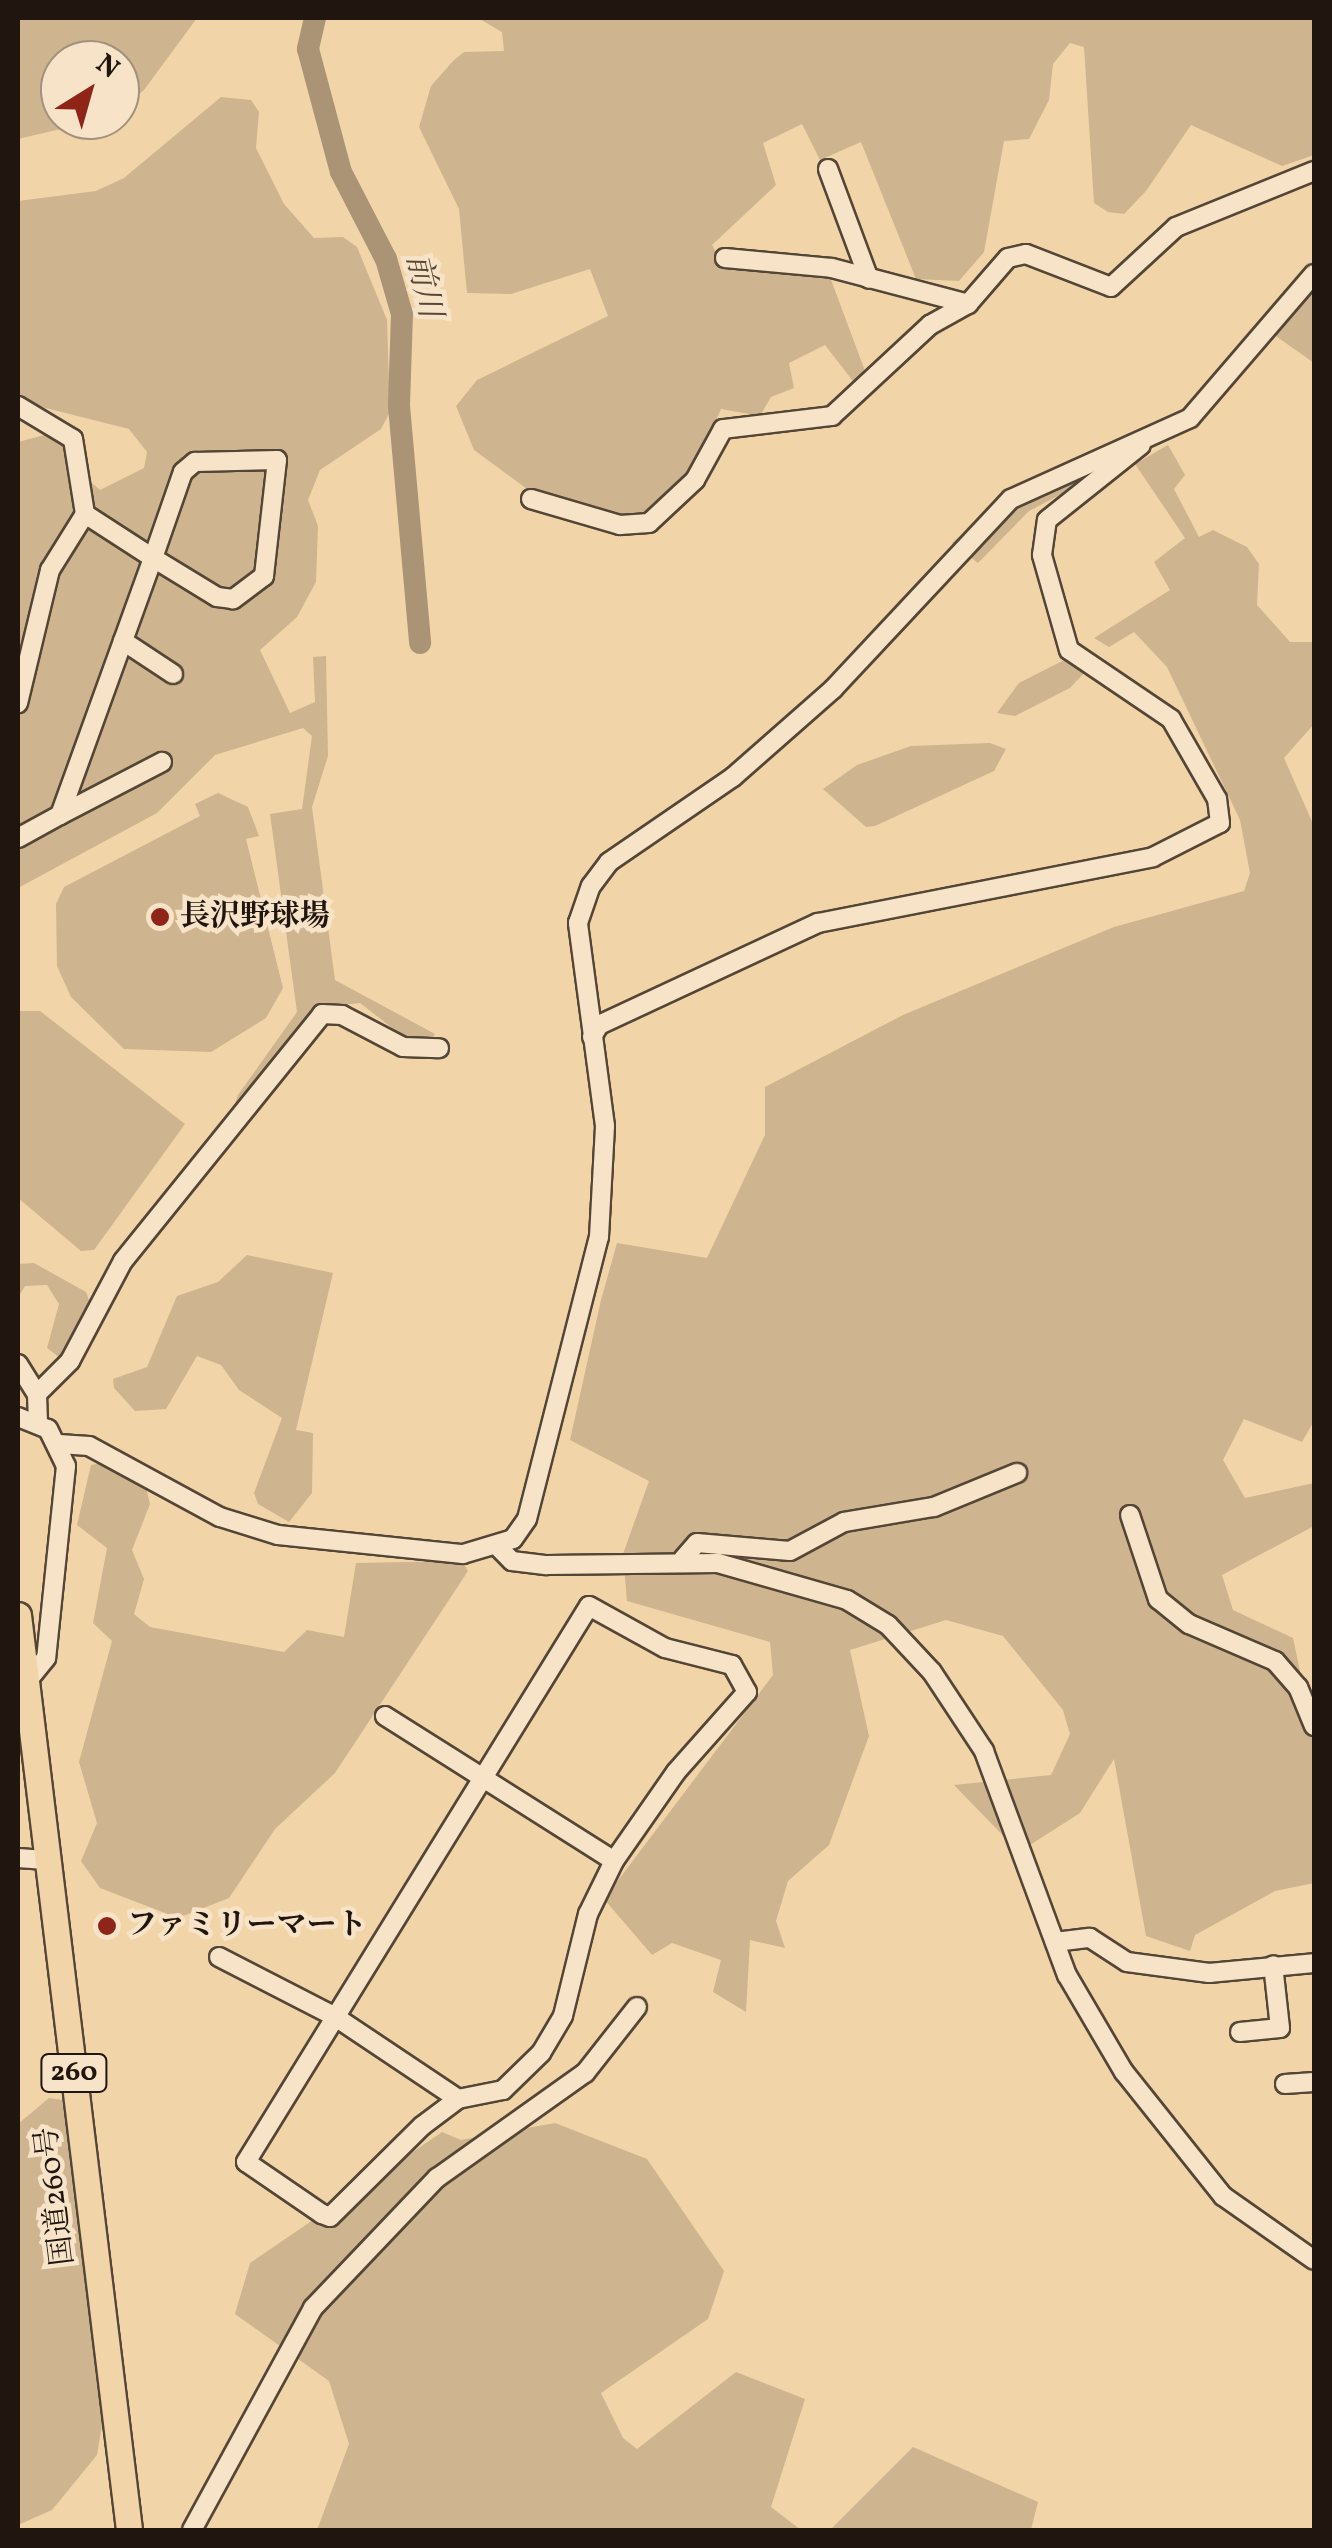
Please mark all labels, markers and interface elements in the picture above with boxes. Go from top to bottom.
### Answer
north arrow [40,40,140,140]
text: N [87,46,127,89]
water label: 前川 [396,251,448,321]
place label: 長沢野球場 [180,899,330,935]
marker: 長沢野球場 [149,906,171,928]
place label: ファミリーマート [127,1908,367,1944]
marker: ファミリーマート [96,1915,118,1937]
road number: 260 [39,2050,109,2096]
street label: 国道260号 [30,2125,82,2267]

